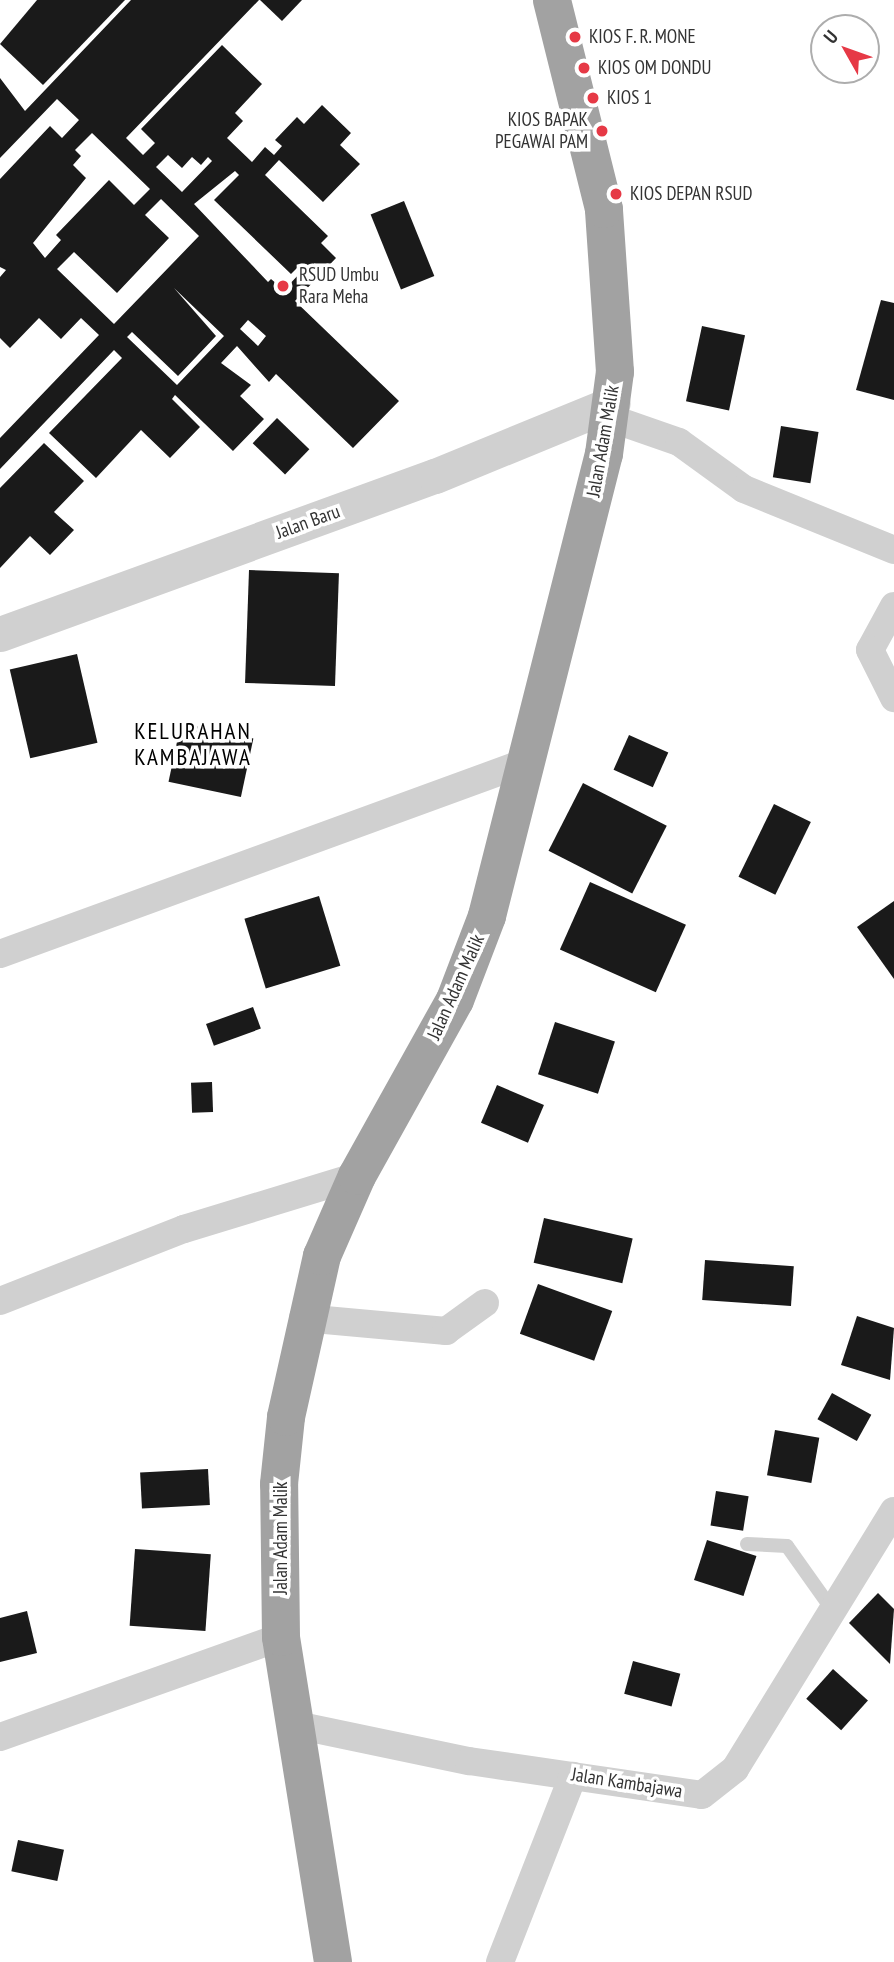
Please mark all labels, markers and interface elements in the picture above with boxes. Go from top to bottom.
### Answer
north arrow [810,14,880,84]
text: U [818,25,843,48]
place label: KIOS F. R. MONE [589,26,698,48]
marker: KIOS F. R. MONE [567,29,583,45]
place label: KIOS OM DONDU [598,57,711,79]
marker: KIOS OM DONDU [576,60,592,76]
place label: KIOS 1 [607,87,652,109]
marker: KIOS 1 [585,90,601,106]
place label: KIOS BAPAK PEGAWAI PAM [495,109,588,153]
marker: KIOS BAPAK PEGAWAI PAM [594,123,610,139]
place label: KIOS DEPAN RSUD [630,183,752,205]
marker: KIOS DEPAN RSUD [608,186,624,202]
place label: RSUD Umbu Rara Meha [299,264,379,308]
marker: RSUD Umbu Rara Meha [273,276,293,296]
street label: Jalan Adam Malik [582,383,624,499]
street label: Jalan Baru [273,500,343,544]
district label: KELURAHAN KAMBAJAWA [135,717,251,771]
street label: Jalan Adam Malik [423,931,489,1043]
street label: Jalan Adam Malik [270,1481,292,1595]
street label: Jalan Kambajawa [570,1763,684,1803]

